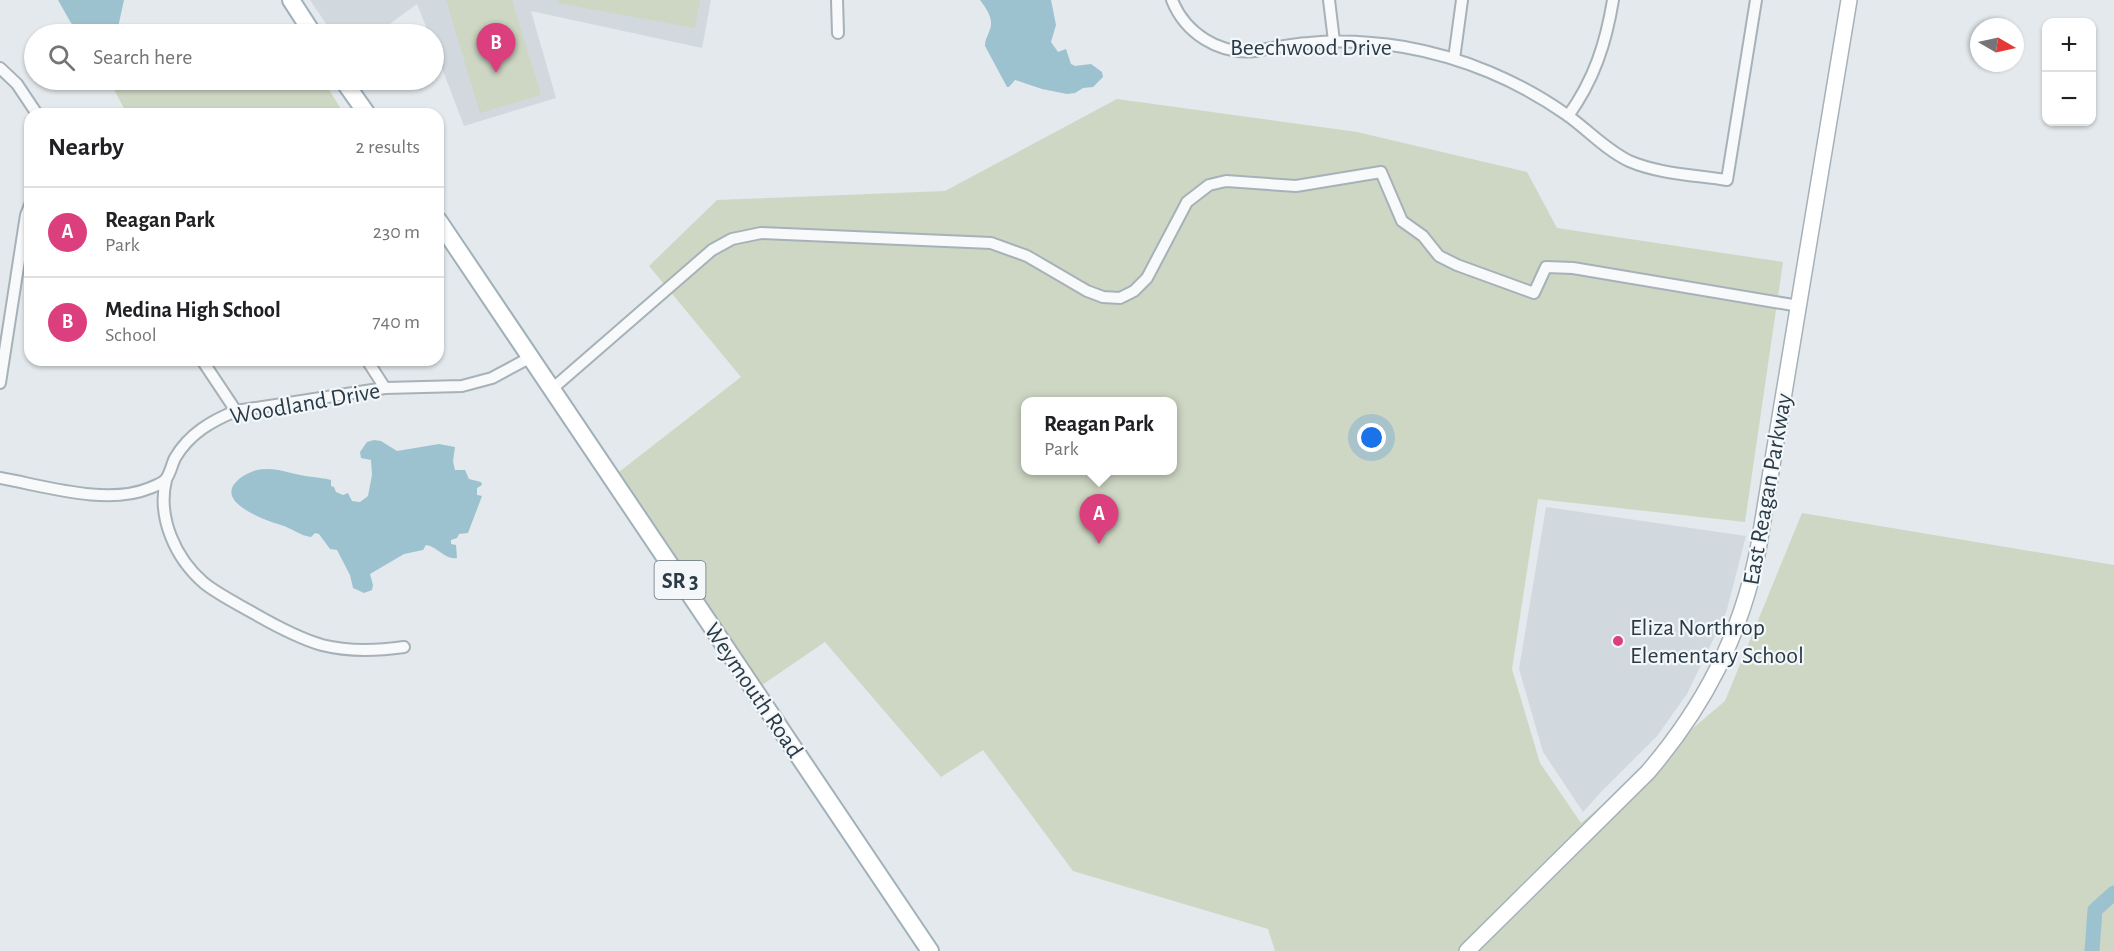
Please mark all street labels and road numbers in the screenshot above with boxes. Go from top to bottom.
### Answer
street label: Beechwood Drive [1230,36,1392,60]
street label: Woodland Drive [228,379,382,429]
street label: East Reagan Parkway [1739,392,1797,587]
road number: SR 3 [654,561,706,599]
street label: Weymouth Road [699,619,807,762]

